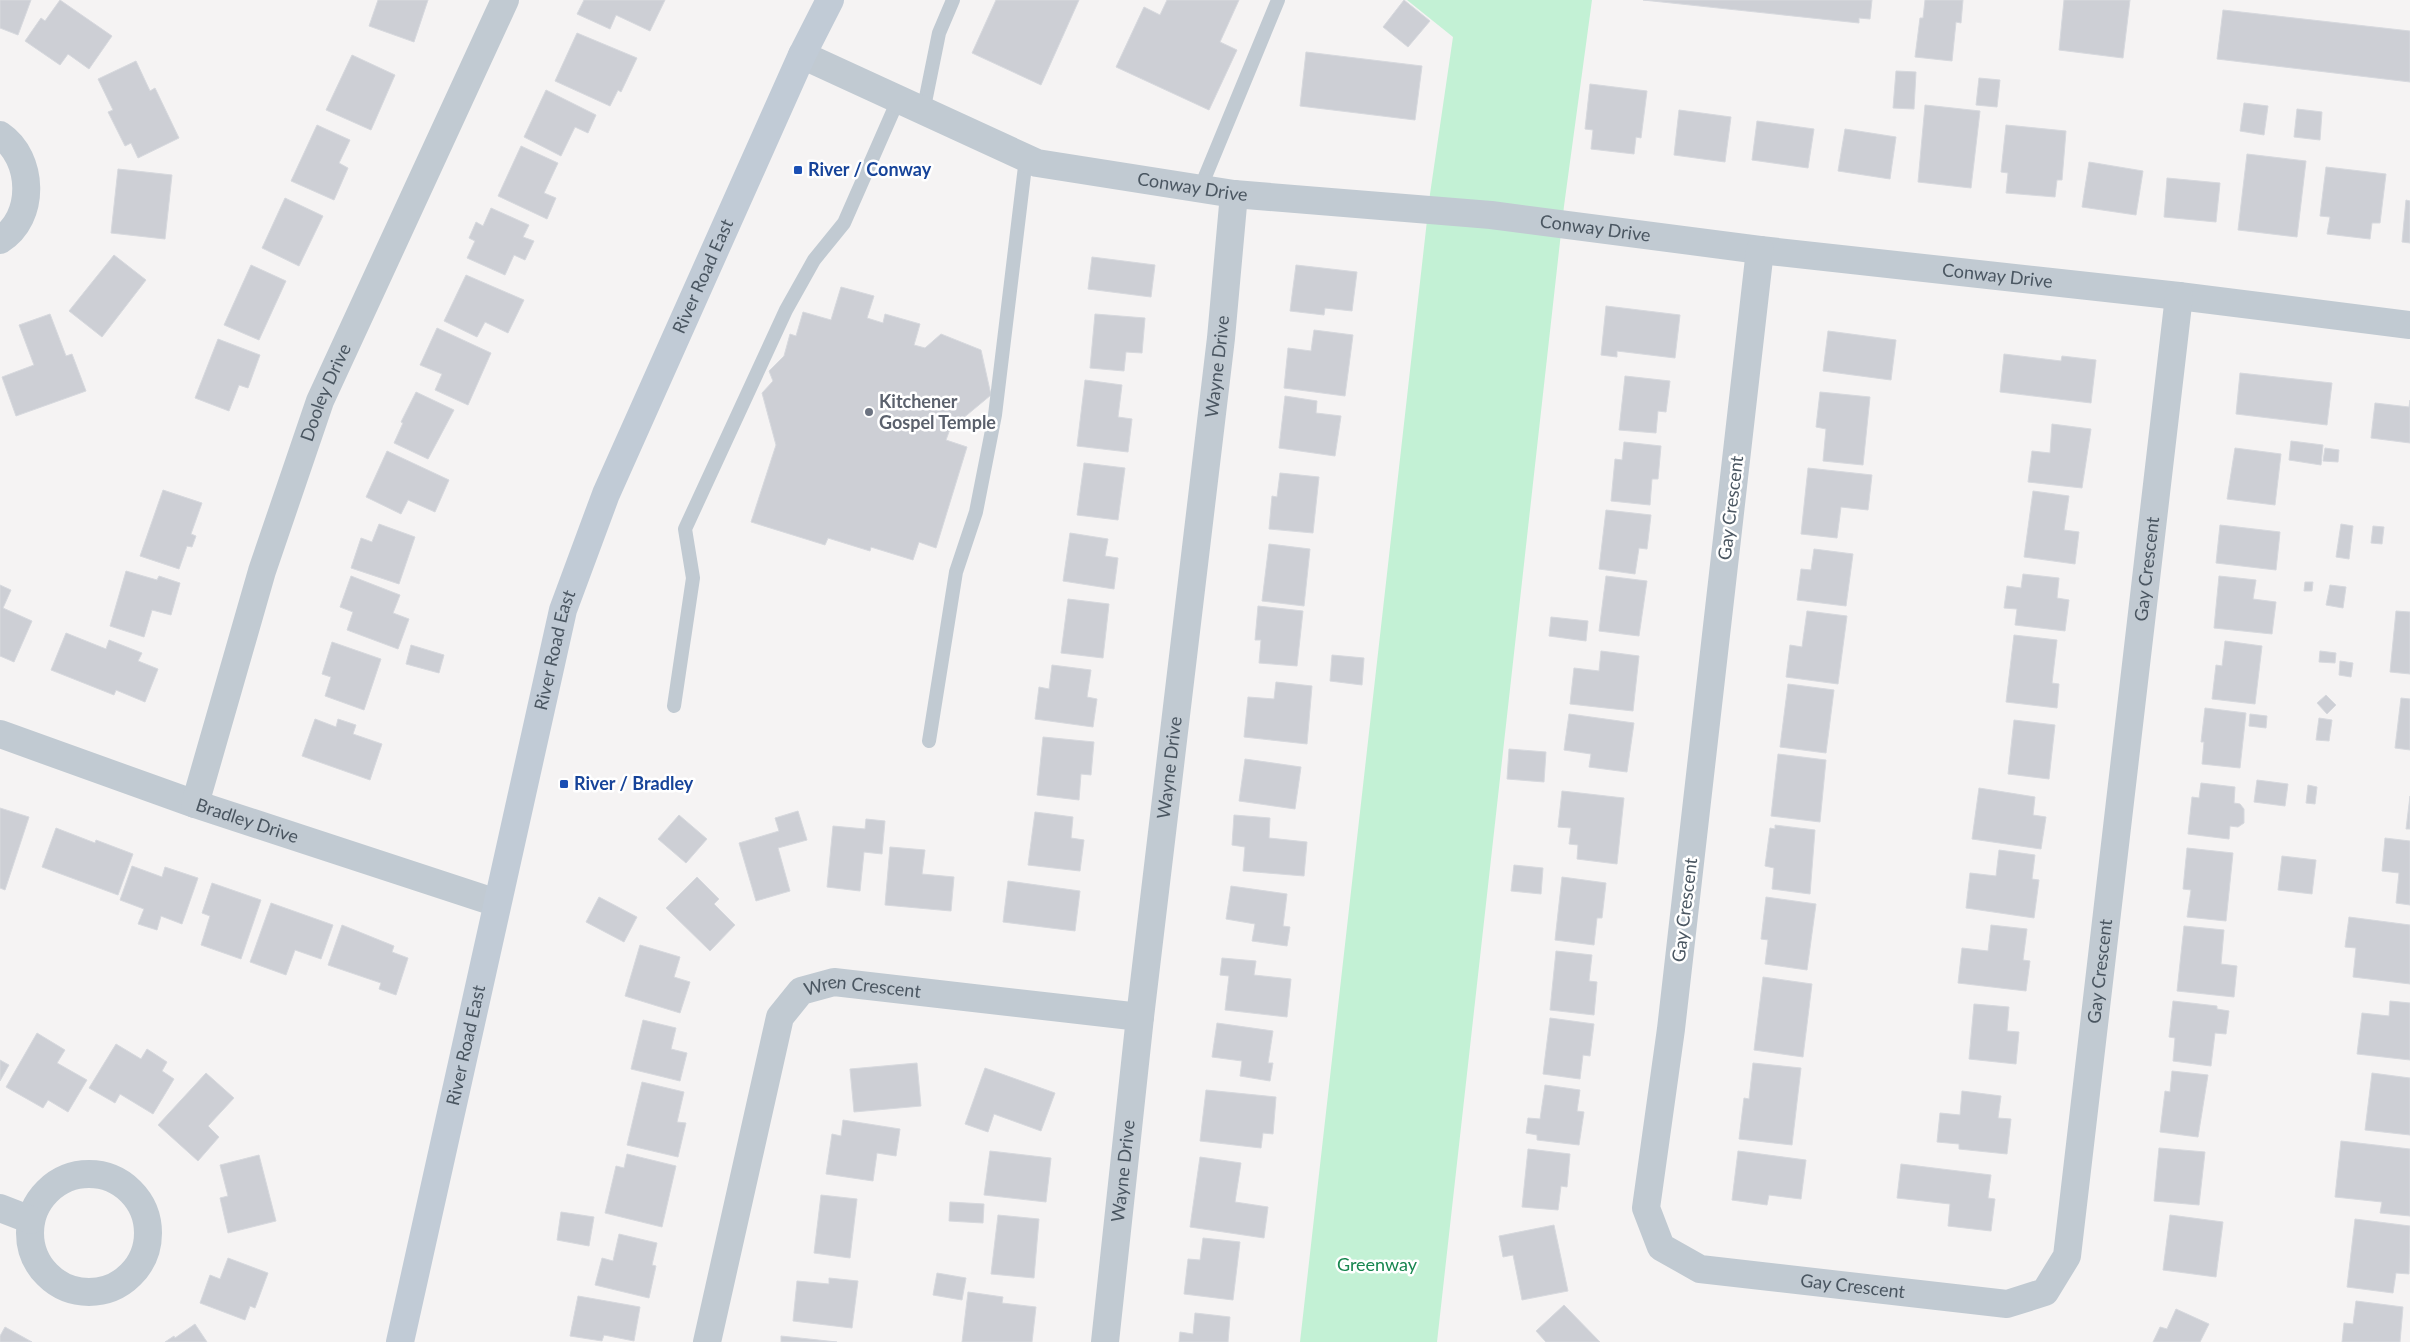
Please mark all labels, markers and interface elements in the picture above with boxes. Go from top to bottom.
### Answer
place label: River / Conway [808,158,932,180]
marker: River / Conway [792,164,804,176]
street label: Conway Drive [1136,167,1249,205]
street label: Conway Drive [1539,209,1652,246]
street label: River Road East [667,215,738,337]
street label: Conway Drive [1941,258,2054,292]
street label: Wayne Drive [1200,314,1233,419]
street label: Dooley Drive [295,340,355,444]
place label: Kitchener Gospel Temple [879,390,996,433]
marker: Kitchener Gospel Temple [863,406,875,418]
street label: Gay Crescent [1713,454,1747,561]
street label: Gay Crescent [2129,515,2163,622]
street label: River Road East [529,586,580,712]
street label: Wayne Drive [1152,715,1186,820]
place label: River / Bradley [574,772,694,794]
marker: River / Bradley [558,778,570,790]
street label: Bradley Drive [193,793,302,847]
street label: Gay Crescent [1667,856,1701,963]
street label: Gay Crescent [2082,917,2116,1025]
street label: Wren Crescent [801,970,923,1002]
street label: River Road East [441,982,489,1107]
street label: Wayne Drive [1106,1119,1139,1223]
park label: Greenway [1337,1253,1418,1275]
street label: Gay Crescent [1799,1269,1907,1302]

